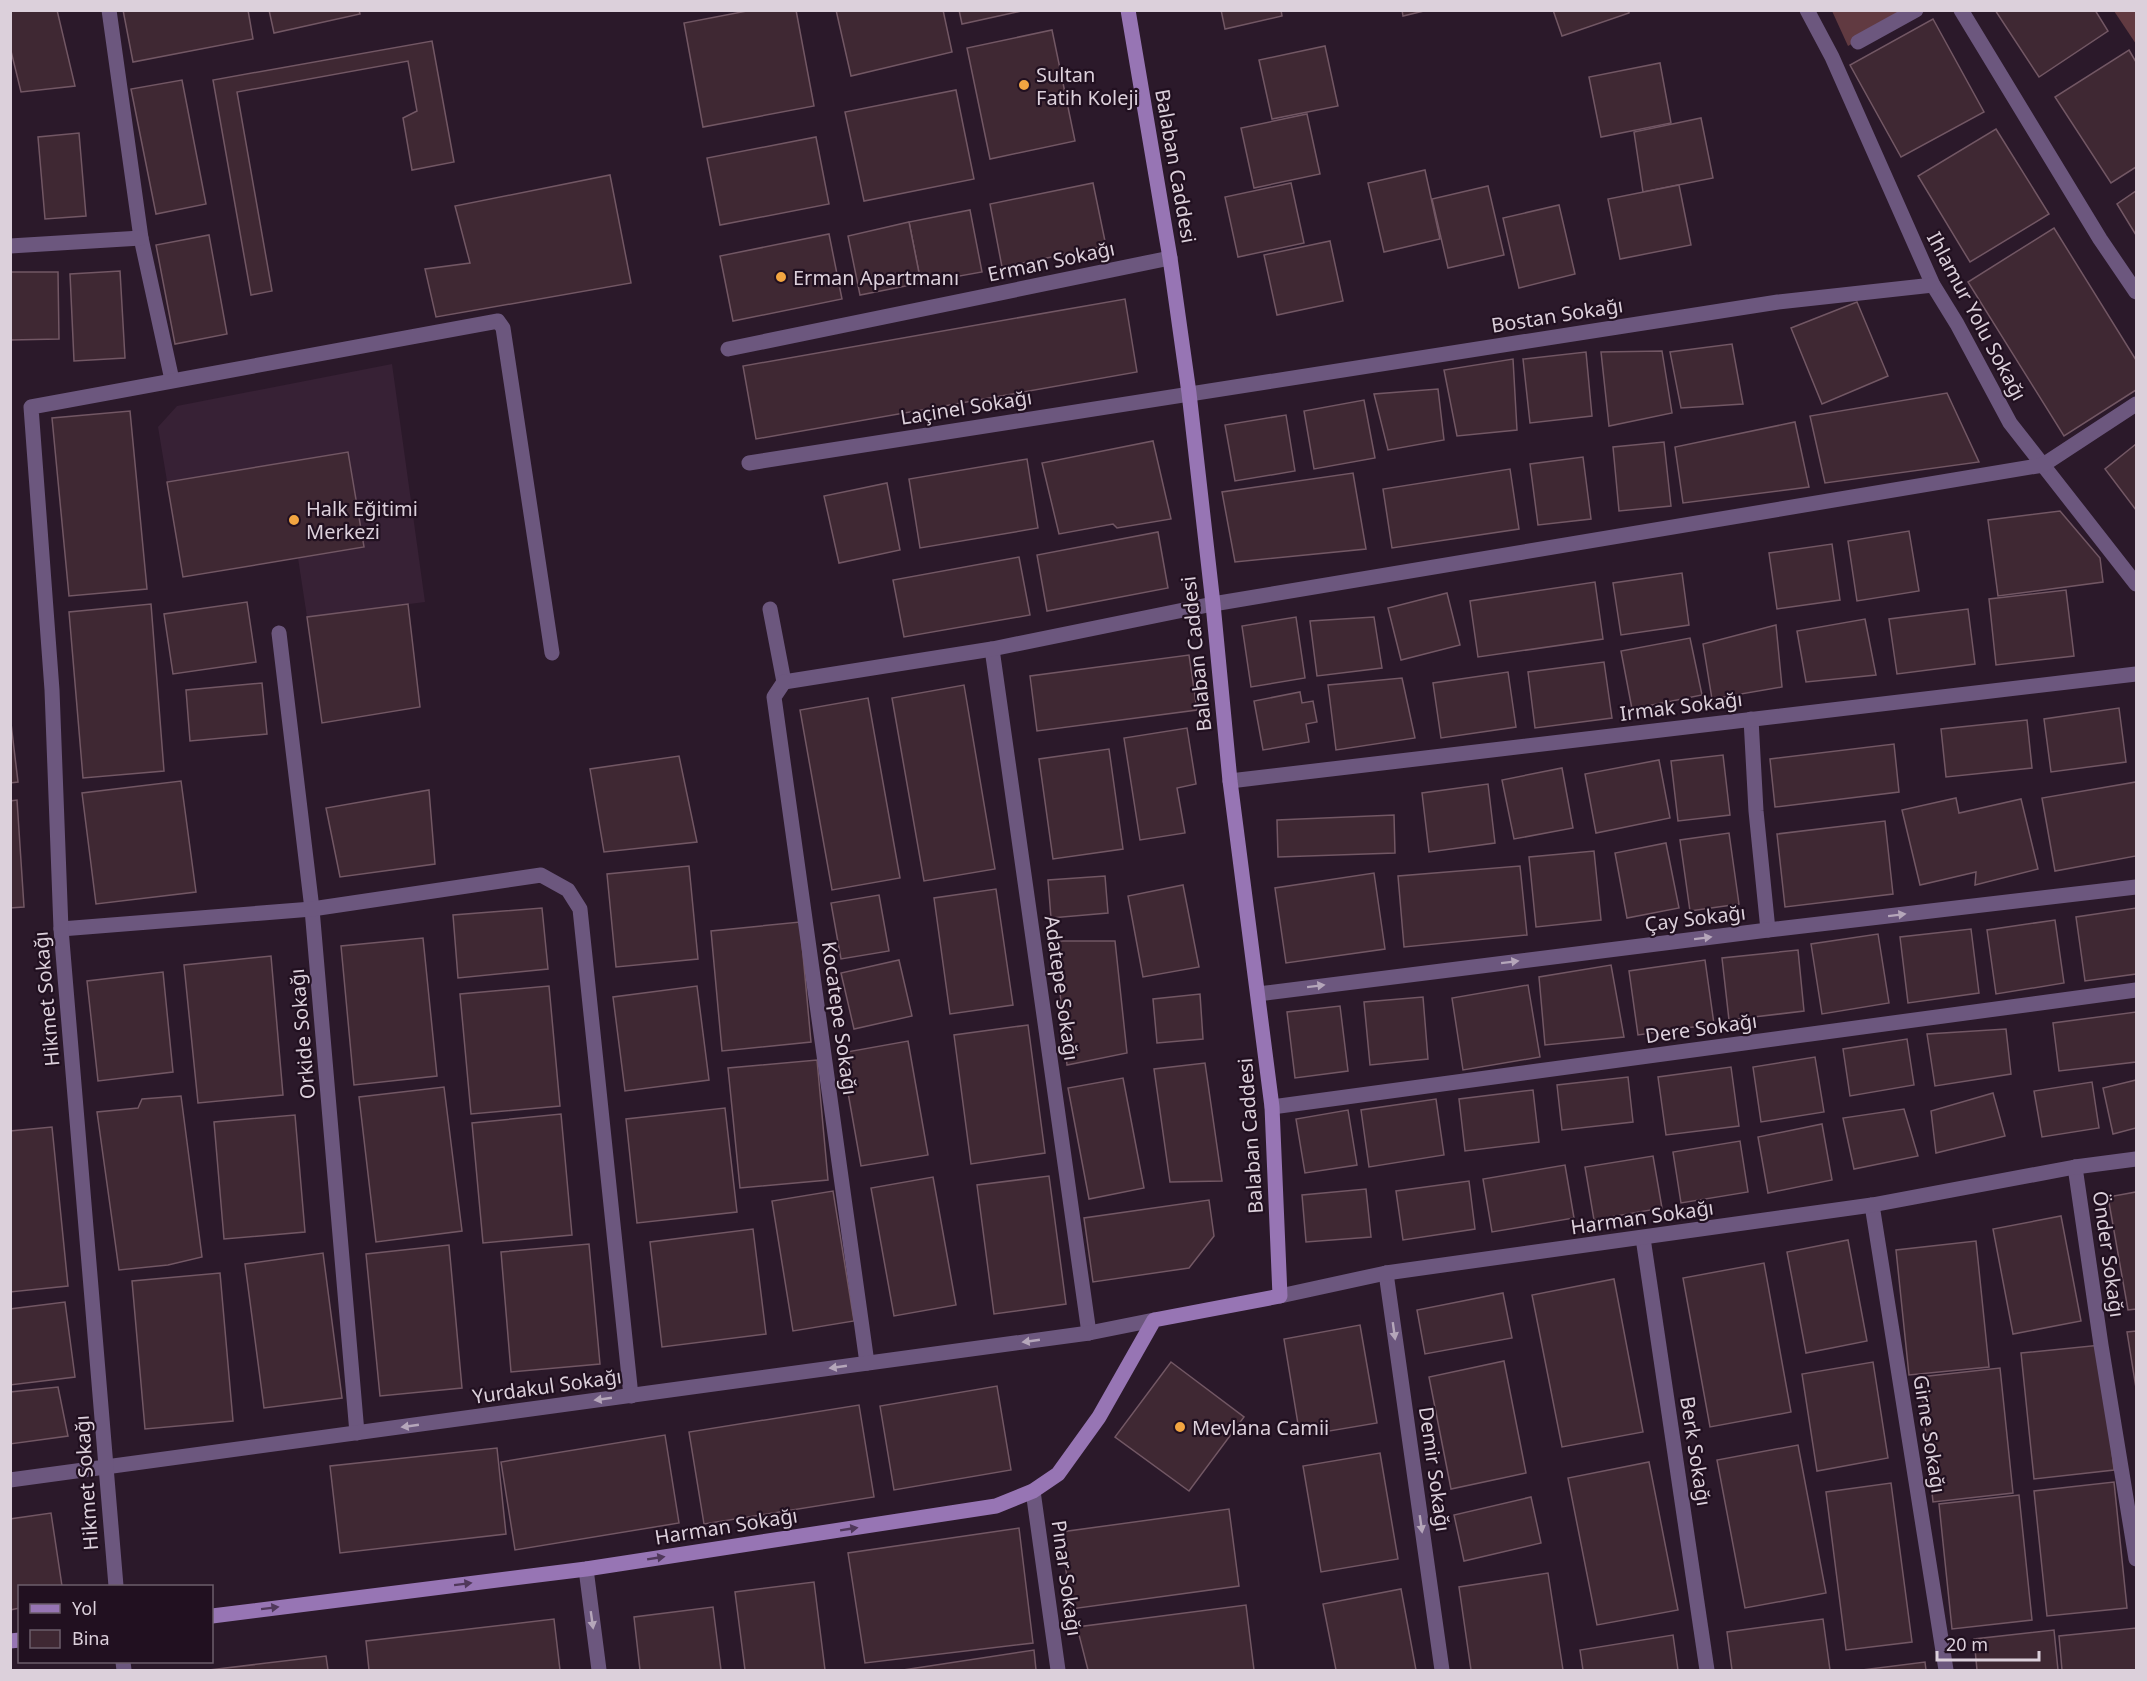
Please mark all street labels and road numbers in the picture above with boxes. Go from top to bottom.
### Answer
street label: Balaban Caddesi [1149,87,1203,245]
street label: Ihlamur Yolu Sokağı [1921,227,2033,405]
street label: Erman Sokağı [985,234,1117,288]
street label: Bostan Sokağı [1489,291,1625,339]
street label: Laçinel Sokağı [898,383,1034,431]
street label: Balaban Caddesi [1174,575,1218,733]
street label: Irmak Sokağı [1618,685,1744,727]
street label: Çay Sokağı [1643,898,1747,938]
street label: Adatepe Sokağı [1038,914,1086,1062]
street label: Hikmet Sokağı [27,930,65,1068]
street label: Kocatepe Sokağı [816,939,864,1097]
street label: Orkide Sokağı [283,968,321,1100]
street label: Dere Sokağı [1643,1007,1759,1049]
street label: Balaban Caddesi [1231,1057,1269,1215]
street label: Önder Sokağı [2087,1189,2131,1319]
street label: Harman Sokağı [1569,1194,1715,1240]
street label: Yurdakul Sokağı [471,1362,623,1410]
street label: Girne Sokağı [1907,1373,1953,1495]
street label: Berk Sokağı [1674,1394,1718,1508]
street label: Demir Sokağı [1413,1405,1457,1533]
street label: Hikmet Sokağı [68,1414,104,1552]
street label: Harman Sokağı [653,1501,799,1551]
street label: Pınar Sokağı [1046,1518,1088,1638]

